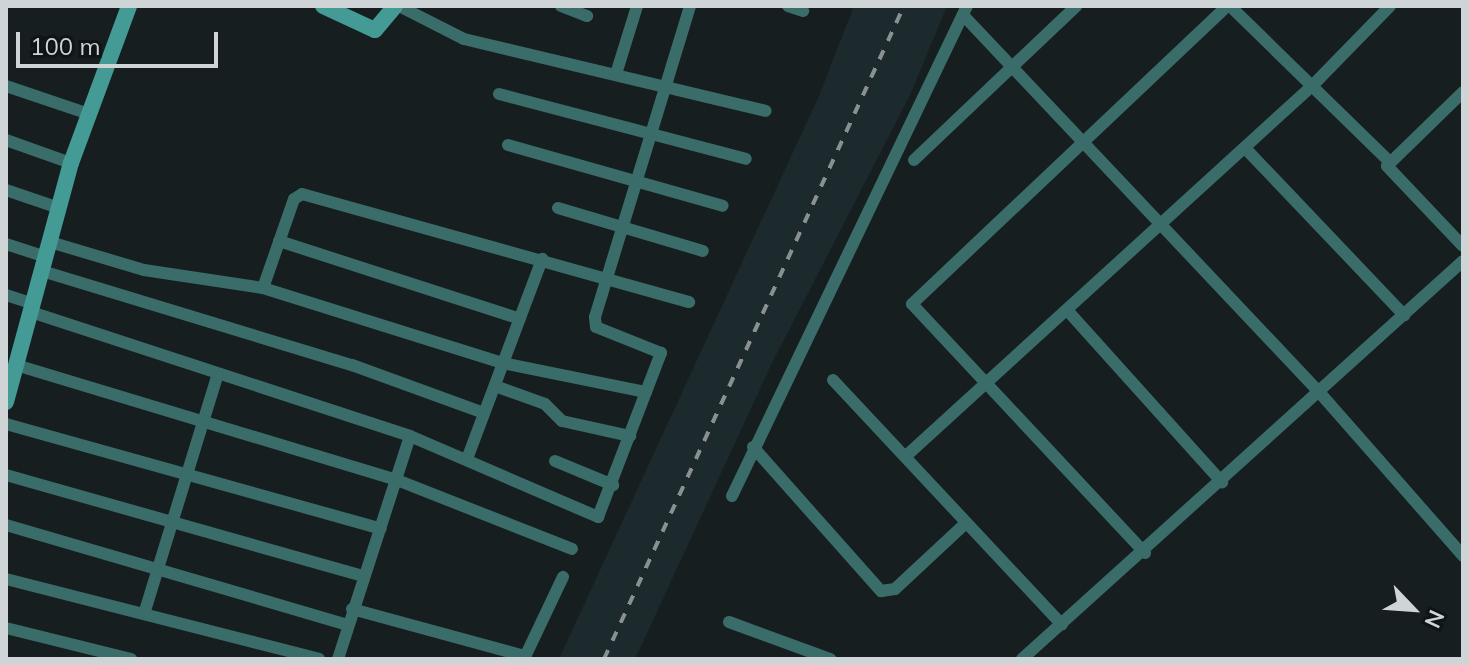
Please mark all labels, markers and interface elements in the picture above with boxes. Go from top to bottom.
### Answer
scale bar [20,16,222,66]
text: 100 m [30,31,101,61]
north arrow [1373,569,1453,649]
text: N [1419,606,1451,633]

